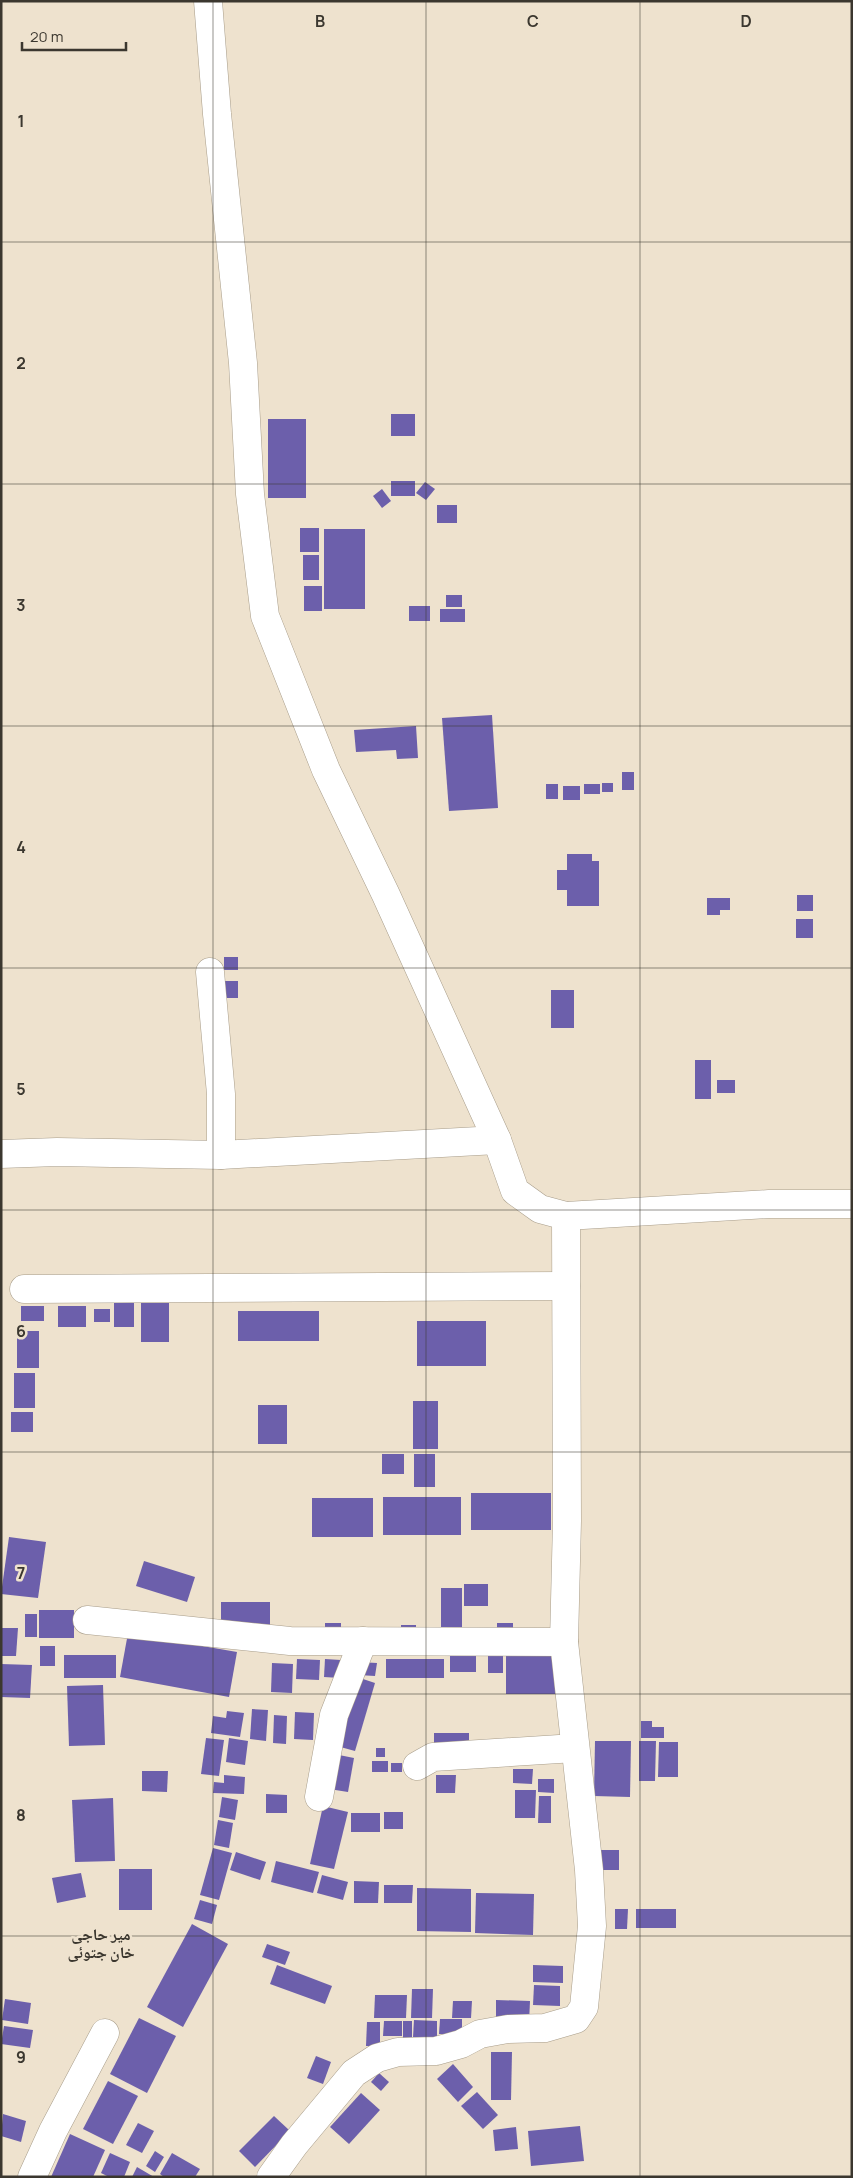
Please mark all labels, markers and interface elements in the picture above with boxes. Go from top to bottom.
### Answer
text: B [315,10,325,32]
text: C [527,10,539,32]
text: D [740,10,752,32]
scale bar [22,20,126,52]
text: 20 m [30,26,63,47]
text: 1 [17,110,25,132]
text: 2 [16,352,26,374]
text: 3 [16,594,26,616]
text: 4 [16,836,26,858]
text: 5 [16,1078,26,1100]
text: 6 [16,1320,26,1342]
text: 7 [17,1562,25,1584]
text: 8 [16,1804,26,1826]
district label: میر حاجی خان جتوئی [67,1923,135,1963]
text: 9 [16,2046,26,2068]

